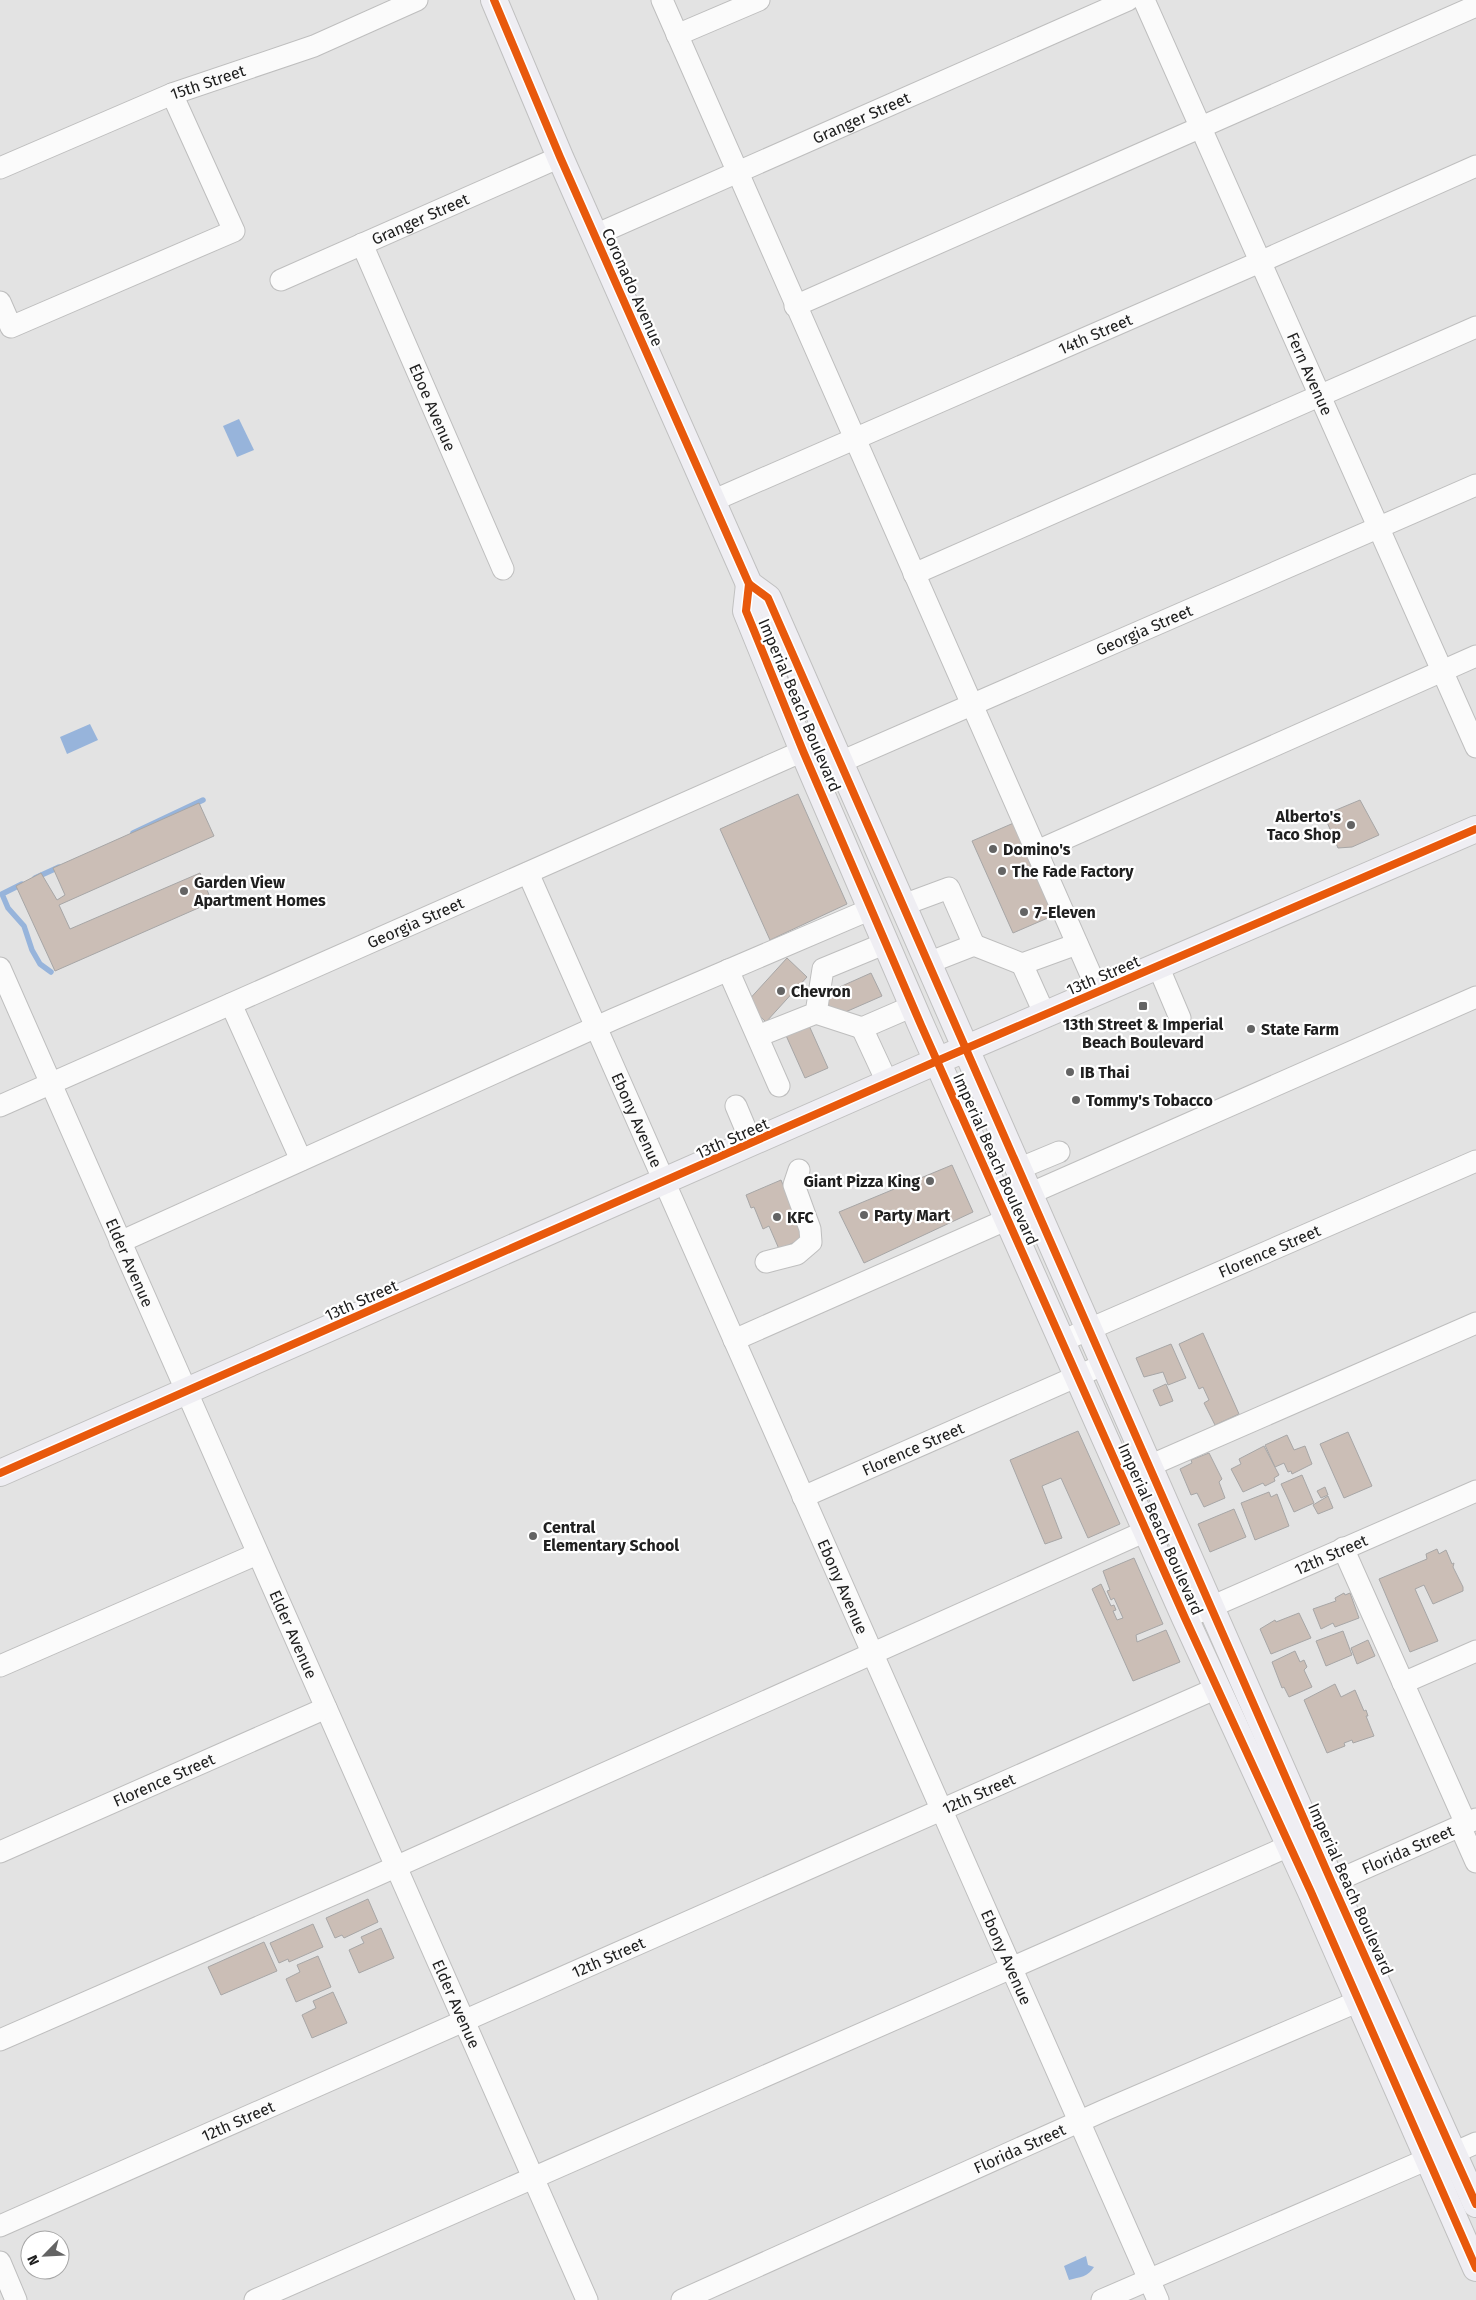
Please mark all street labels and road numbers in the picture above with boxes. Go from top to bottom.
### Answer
street label: 15th Street [168,61,248,104]
street label: Granger Street [810,88,913,148]
street label: Granger Street [369,189,472,249]
street label: Coronado Avenue [598,225,667,349]
street label: 14th Street [1056,310,1135,359]
street label: Fern Avenue [1283,329,1336,418]
street label: Eboe Avenue [405,361,460,454]
street label: Georgia Street [1093,601,1196,660]
street label: Imperial Beach Boulevard [754,616,845,795]
street label: Georgia Street [364,893,467,952]
street label: 13th Street [1064,951,1143,999]
street label: Ebony Avenue [607,1070,666,1171]
street label: Imperial Beach Boulevard [949,1070,1042,1248]
street label: 13th Street [693,1114,772,1163]
street label: Elder Avenue [102,1216,157,1310]
street label: Florence Street [1216,1221,1324,1282]
street label: 13th Street [322,1276,401,1325]
street label: Florence Street [859,1418,967,1480]
street label: Imperial Beach Boulevard [1114,1440,1207,1618]
street label: 12th Street [1292,1531,1371,1579]
street label: Ebony Avenue [813,1536,872,1637]
street label: Elder Avenue [265,1587,321,1682]
street label: Florence Street [110,1749,218,1811]
street label: 12th Street [939,1769,1018,1818]
street label: Imperial Beach Boulevard [1304,1800,1397,1978]
street label: Florida Street [1359,1821,1457,1878]
street label: Ebony Avenue [977,1907,1035,2008]
street label: 12th Street [569,1933,648,1982]
street label: Elder Avenue [428,1957,484,2051]
street label: 12th Street [199,2097,278,2146]
street label: Florida Street [971,2120,1069,2178]

